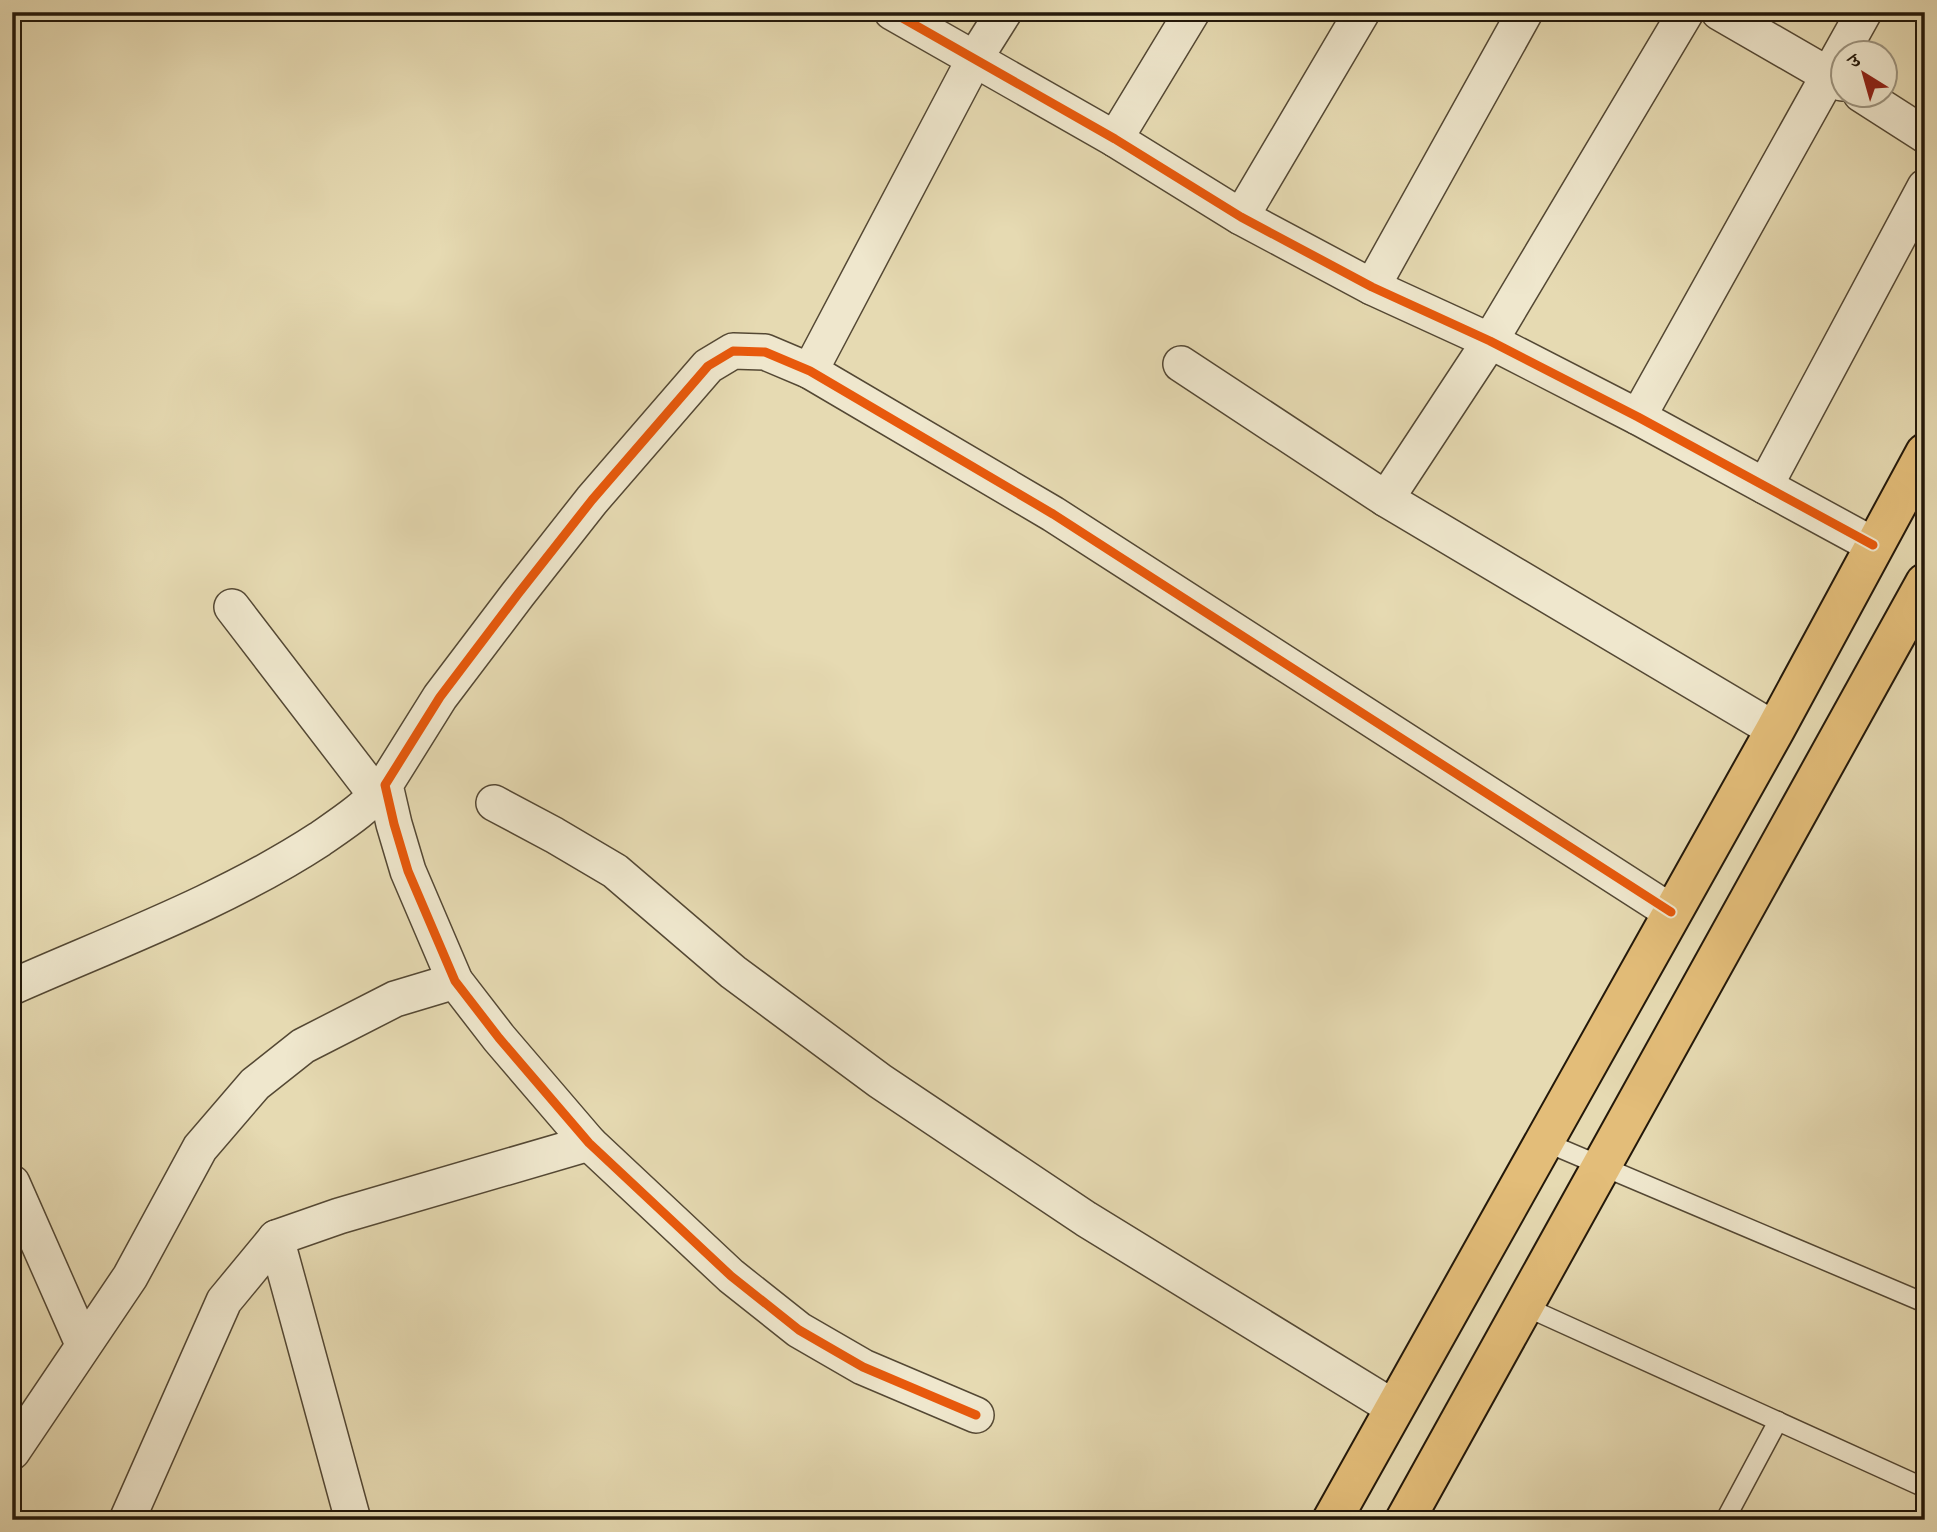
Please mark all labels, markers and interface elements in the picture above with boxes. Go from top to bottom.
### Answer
north arrow [1828,38,1898,108]
text: उ [1841,47,1867,76]

